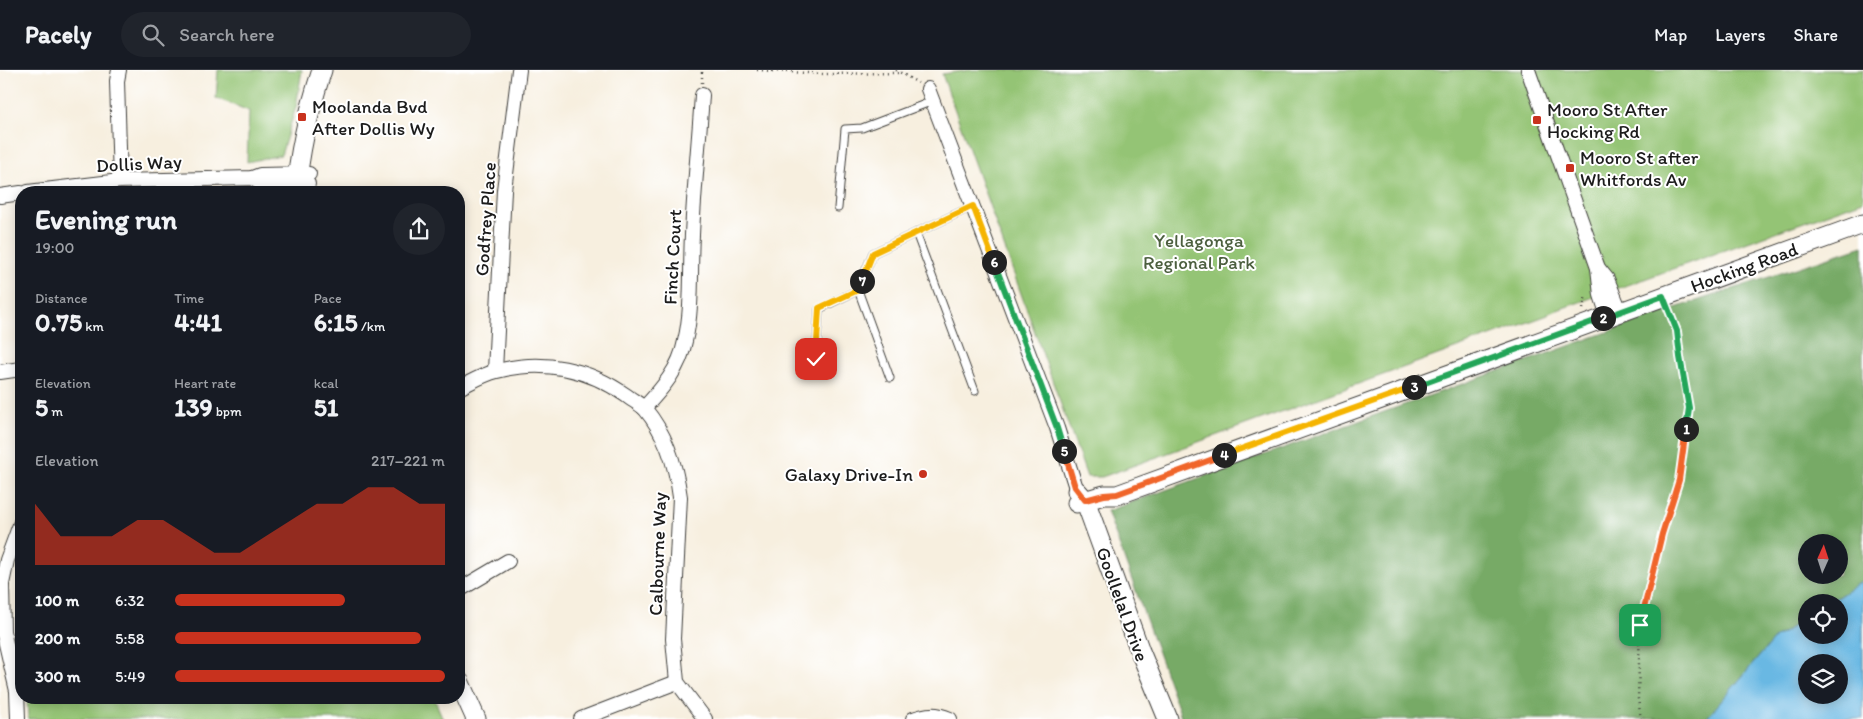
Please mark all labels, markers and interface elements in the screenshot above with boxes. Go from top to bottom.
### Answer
search box [121,12,471,57]
text: Pacely [25,20,91,49]
icon: search [139,21,167,49]
text: Search here [179,23,275,46]
text: Map [1654,24,1687,46]
text: Layers [1715,24,1765,46]
text: Share [1793,24,1838,46]
place label: Moolanda Bvd After Dollis Wy [312,95,435,140]
place label: Mooro St After Hocking Rd [1547,98,1668,143]
marker: Moolanda Bvd After Dollis Wy [296,111,308,123]
marker: Mooro St After Hocking Rd [1531,114,1543,126]
place label: Mooro St after Whitfords Av [1580,146,1699,191]
street label: Dollis Way [96,150,183,177]
street label: Godfrey Place [470,161,501,277]
marker: Mooro St after Whitfords Av [1564,162,1576,174]
text: Evening run [35,202,177,236]
button: share [393,203,445,255]
street label: Finch Court [659,209,686,305]
park label: Yellagonga Regional Park [1143,229,1255,274]
street label: Hocking Road [1687,237,1801,297]
text: 19:00 [35,238,74,257]
pin: 6 [982,250,1006,274]
text: 6 [991,254,998,271]
pin: 7 [850,268,874,294]
text: 7 [859,273,866,290]
text: Distance [35,290,87,307]
text: Time [174,290,204,307]
text: Pace [314,290,342,307]
pin: 2 [1590,306,1616,330]
text: 0.75 [35,307,82,337]
text: 4:41 [174,307,222,337]
text: 6:15 [314,307,358,337]
text: 2 [1600,310,1607,327]
text: km [82,318,104,335]
text: /km [358,318,385,335]
pin [795,338,837,380]
icon: check [802,345,830,373]
pin: 3 [1402,374,1426,400]
text: Elevation [35,375,91,392]
text: Heart rate [174,375,236,392]
text: kcal [314,375,339,392]
text: 3 [1411,379,1418,396]
text: 5 [35,392,48,422]
text: 139 [174,392,213,422]
text: 51 [314,392,338,422]
text: m [48,403,63,420]
text: bpm [213,403,242,420]
pin: 1 [1674,416,1698,442]
text: 1 [1683,421,1690,438]
pin: 5 [1052,438,1076,464]
pin: 4 [1212,442,1236,468]
text: 5 [1061,443,1068,460]
text: 4 [1220,447,1229,464]
text: Elevation [35,451,99,470]
text: 217–221 m [371,451,445,470]
place label: Galaxy Drive-In [785,463,913,486]
marker: Galaxy Drive-In [917,468,929,480]
street label: Calbourne Way [644,492,671,616]
north arrow [1798,534,1848,584]
map controls [1798,534,1848,704]
street label: Goollelal Drive [1091,544,1154,664]
text: 100 m [35,591,79,610]
text: 6:32 [115,591,145,610]
button: locate [1798,594,1848,644]
pin [1619,604,1661,646]
icon: arrive [1626,611,1654,639]
text: 200 m [35,629,80,648]
text: 5:58 [115,629,145,648]
button: layers [1798,654,1848,704]
text: 300 m [35,667,81,686]
text: 5:49 [115,667,145,686]

